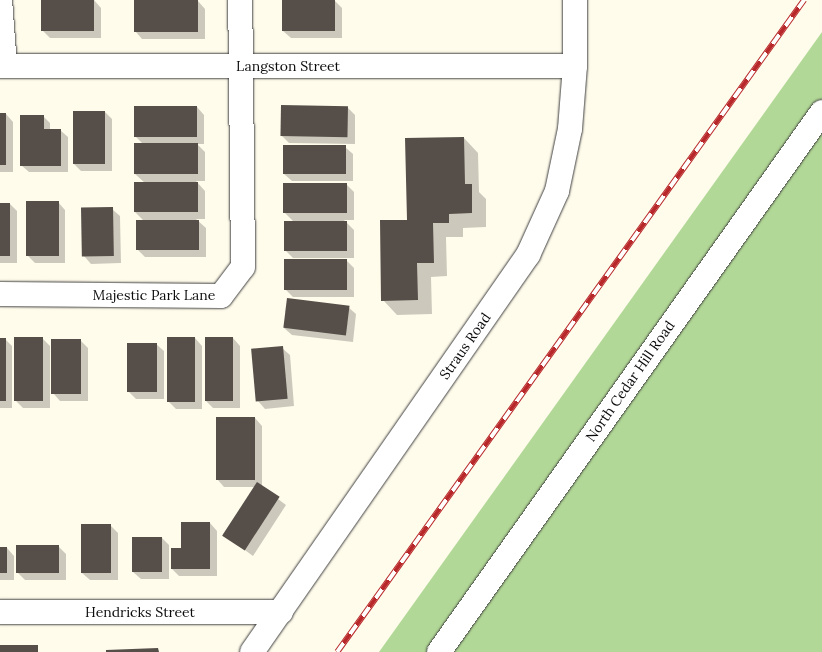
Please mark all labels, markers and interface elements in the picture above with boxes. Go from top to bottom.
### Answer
street label: Langston Street [236,58,340,74]
street label: Majestic Park Lane [93,287,215,303]
street label: Straus Road [436,309,494,383]
street label: North Cedar Hill Road [582,317,678,445]
street label: Hendricks Street [85,604,195,620]

